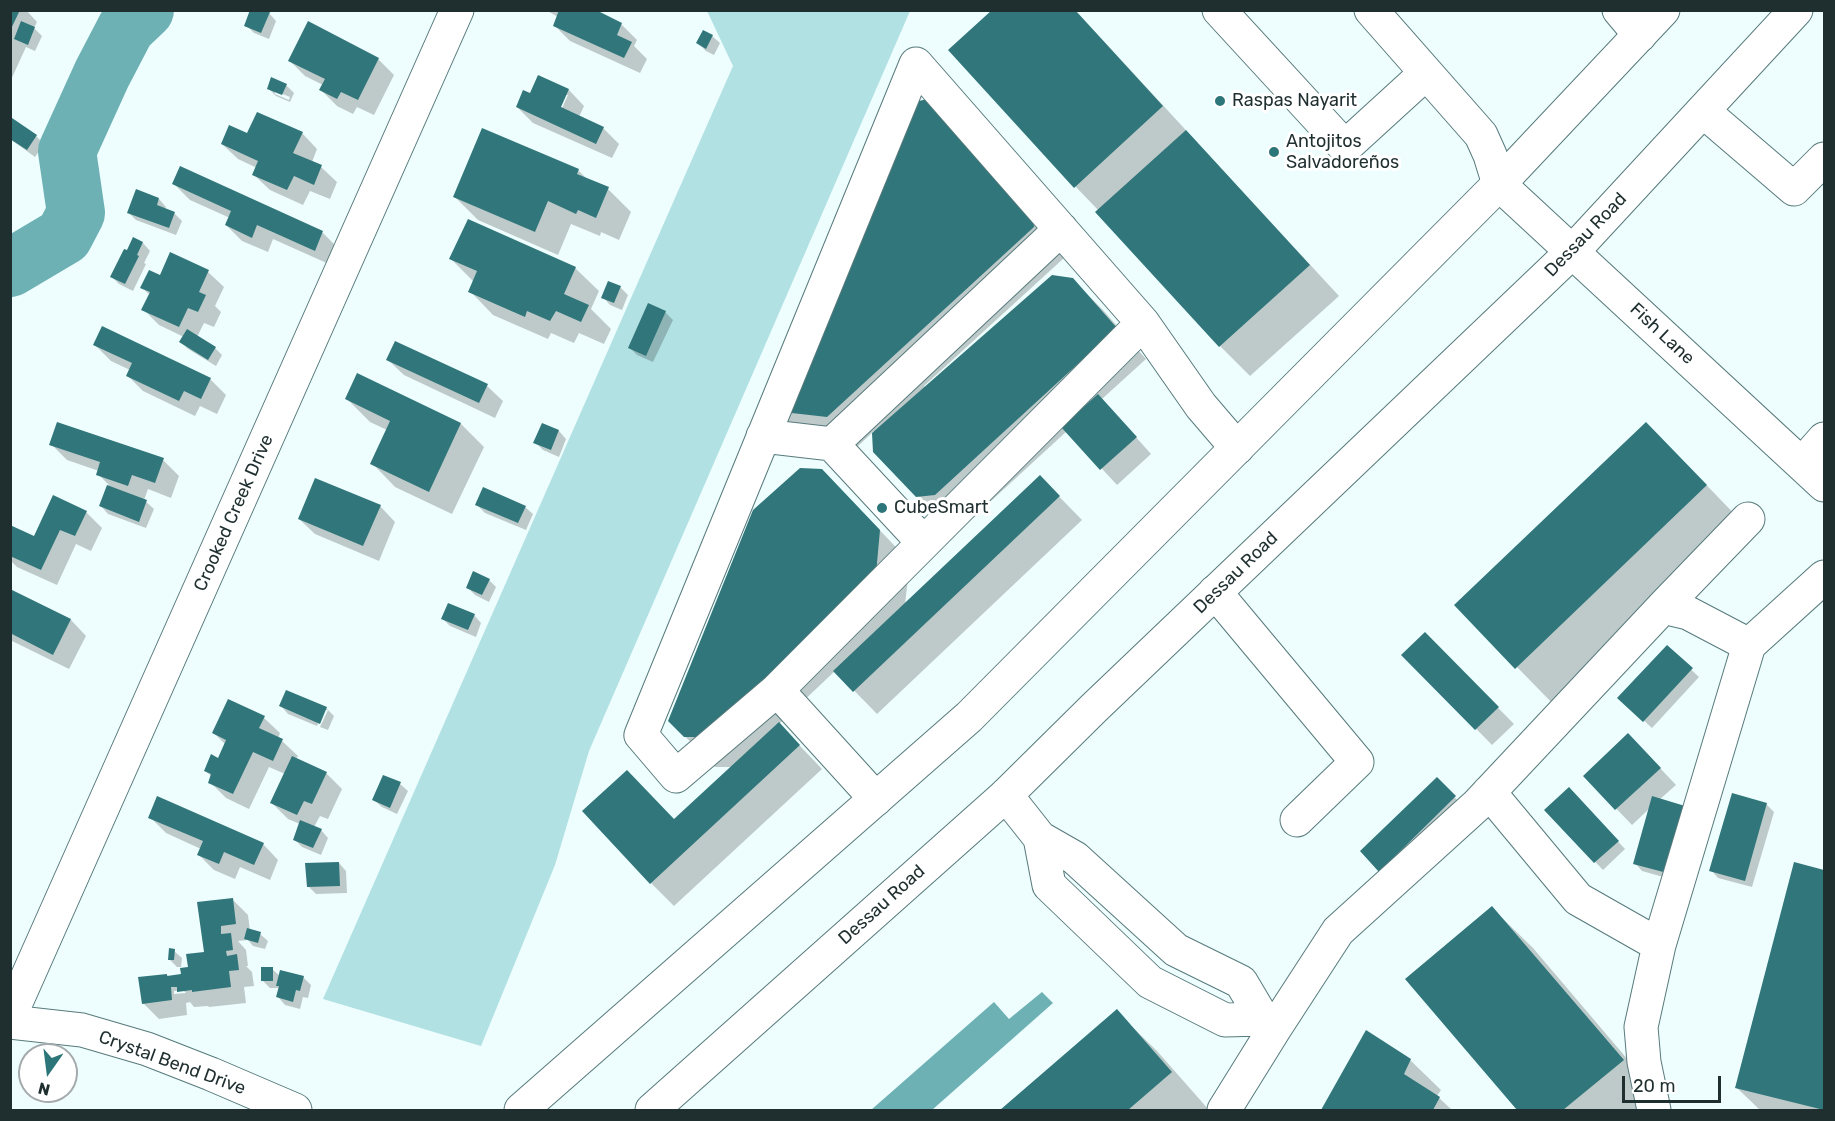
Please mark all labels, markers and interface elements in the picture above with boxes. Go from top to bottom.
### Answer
place label: Raspas Nayarit [1232,90,1357,112]
marker: Raspas Nayarit [1213,94,1227,108]
place label: Antojitos Salvadoreños [1286,131,1399,174]
marker: Antojitos Salvadoreños [1267,145,1281,159]
street label: Dessau Road [1540,188,1632,282]
street label: Fish Lane [1625,299,1699,369]
street label: Crooked Creek Drive [190,431,278,595]
place label: CubeSmart [894,497,989,519]
marker: CubeSmart [875,501,889,515]
street label: Dessau Road [1189,527,1283,619]
street label: Dessau Road [834,861,930,949]
street label: Crystal Bend Drive [96,1026,248,1100]
north arrow [18,1043,78,1103]
scale bar [1625,1064,1724,1102]
text: 20 m [1633,1075,1675,1097]
text: N [36,1078,52,1100]

